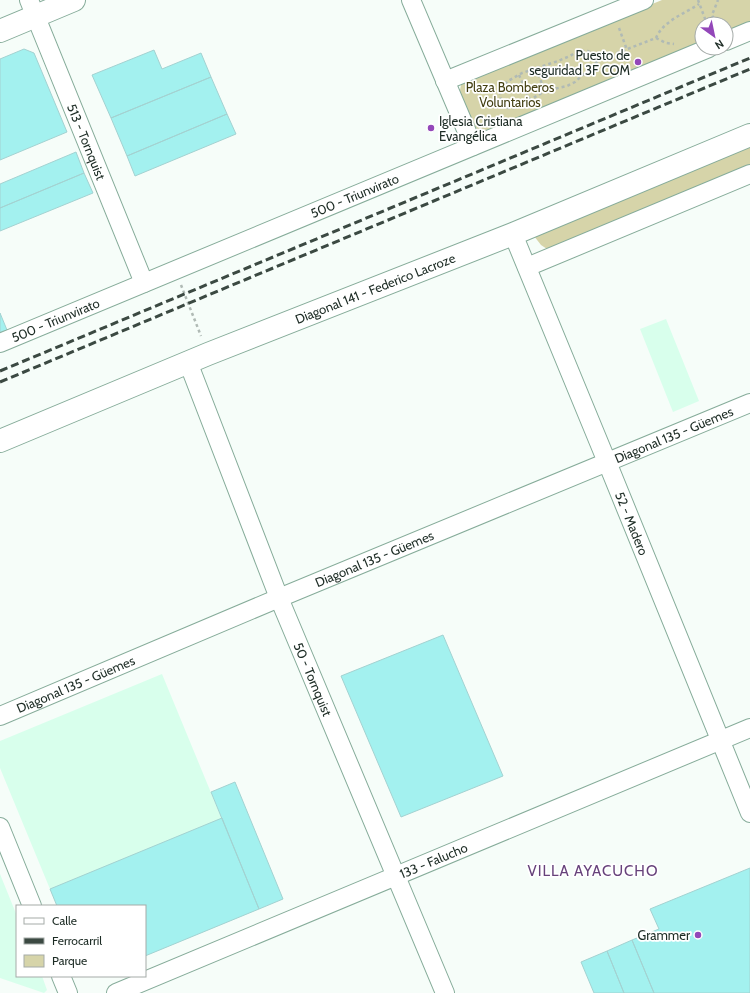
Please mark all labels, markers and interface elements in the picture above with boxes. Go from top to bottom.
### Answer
north arrow [694,16,734,56]
text: N [712,36,727,52]
place label: Puesto de seguridad 3F COM [529,47,630,78]
marker: Puesto de seguridad 3F COM [633,57,643,67]
park label: Plaza Bomberos Voluntarios [466,79,555,110]
street label: 513 - Tornquist [64,101,109,183]
place label: Iglesia Cristiana Evangélica [439,113,523,144]
marker: Iglesia Cristiana Evangélica [426,123,436,133]
street label: 500 - Triunvirato [308,170,401,221]
street label: Diagonal 141 - Federico Lacroze [293,249,458,327]
street label: 500 - Triunvirato [9,295,102,345]
street label: Diagonal 135 - Güemes [612,403,736,466]
street label: 52 - Madero [612,489,652,558]
street label: Diagonal 135 - Güemes [313,527,436,590]
street label: 50 - Tornquist [291,640,336,719]
street label: Diagonal 135 - Güemes [14,652,138,716]
street label: 133 - Falucho [397,839,470,882]
district label: VILLA AYACUCHO [528,862,659,880]
legend [16,905,146,977]
text: Calle [52,913,77,928]
place label: Grammer [638,927,691,943]
marker: Grammer [693,930,703,940]
text: Ferrocarril [52,933,102,948]
text: Parque [52,953,87,968]

